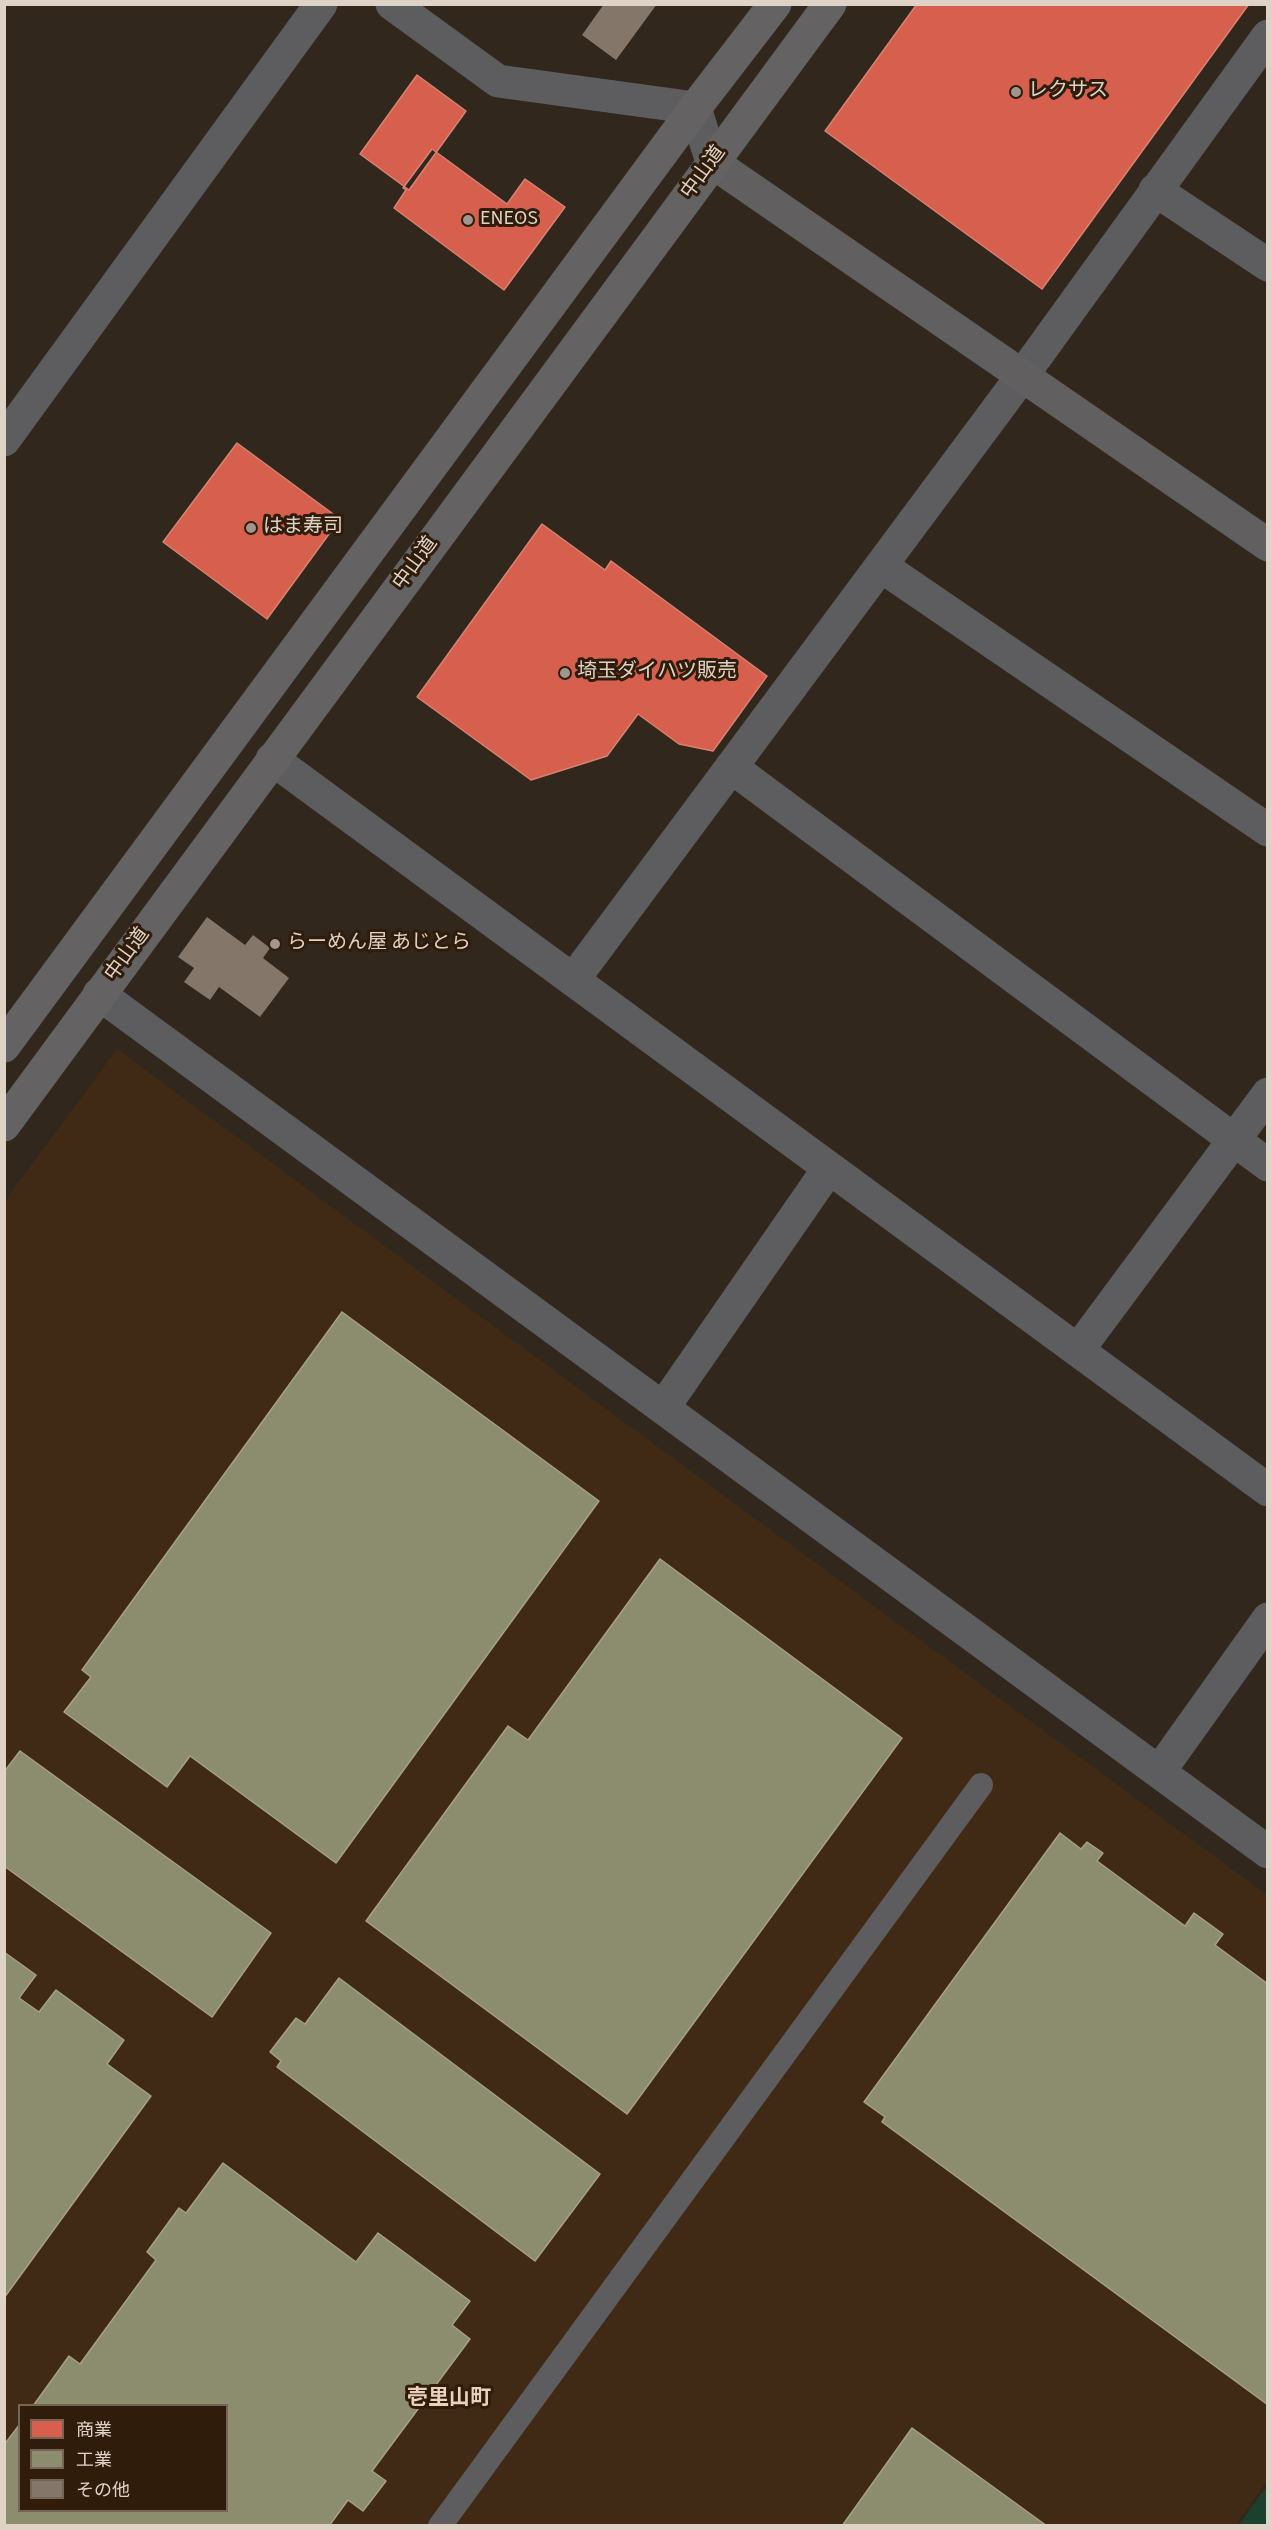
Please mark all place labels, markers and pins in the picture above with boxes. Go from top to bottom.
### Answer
place label: レクサス [1028,80,1108,104]
marker: レクサス [1009,85,1023,99]
place label: ENEOS [480,208,538,232]
marker: ENEOS [461,213,475,227]
place label: はま寿司 [263,516,343,540]
marker: はま寿司 [244,521,258,535]
place label: 埼玉ダイハツ販売 [577,661,737,685]
marker: 埼玉ダイハツ販売 [558,666,572,680]
place label: らーめん屋 あじとら [287,932,471,956]
marker: らーめん屋 あじとら [268,937,282,951]

